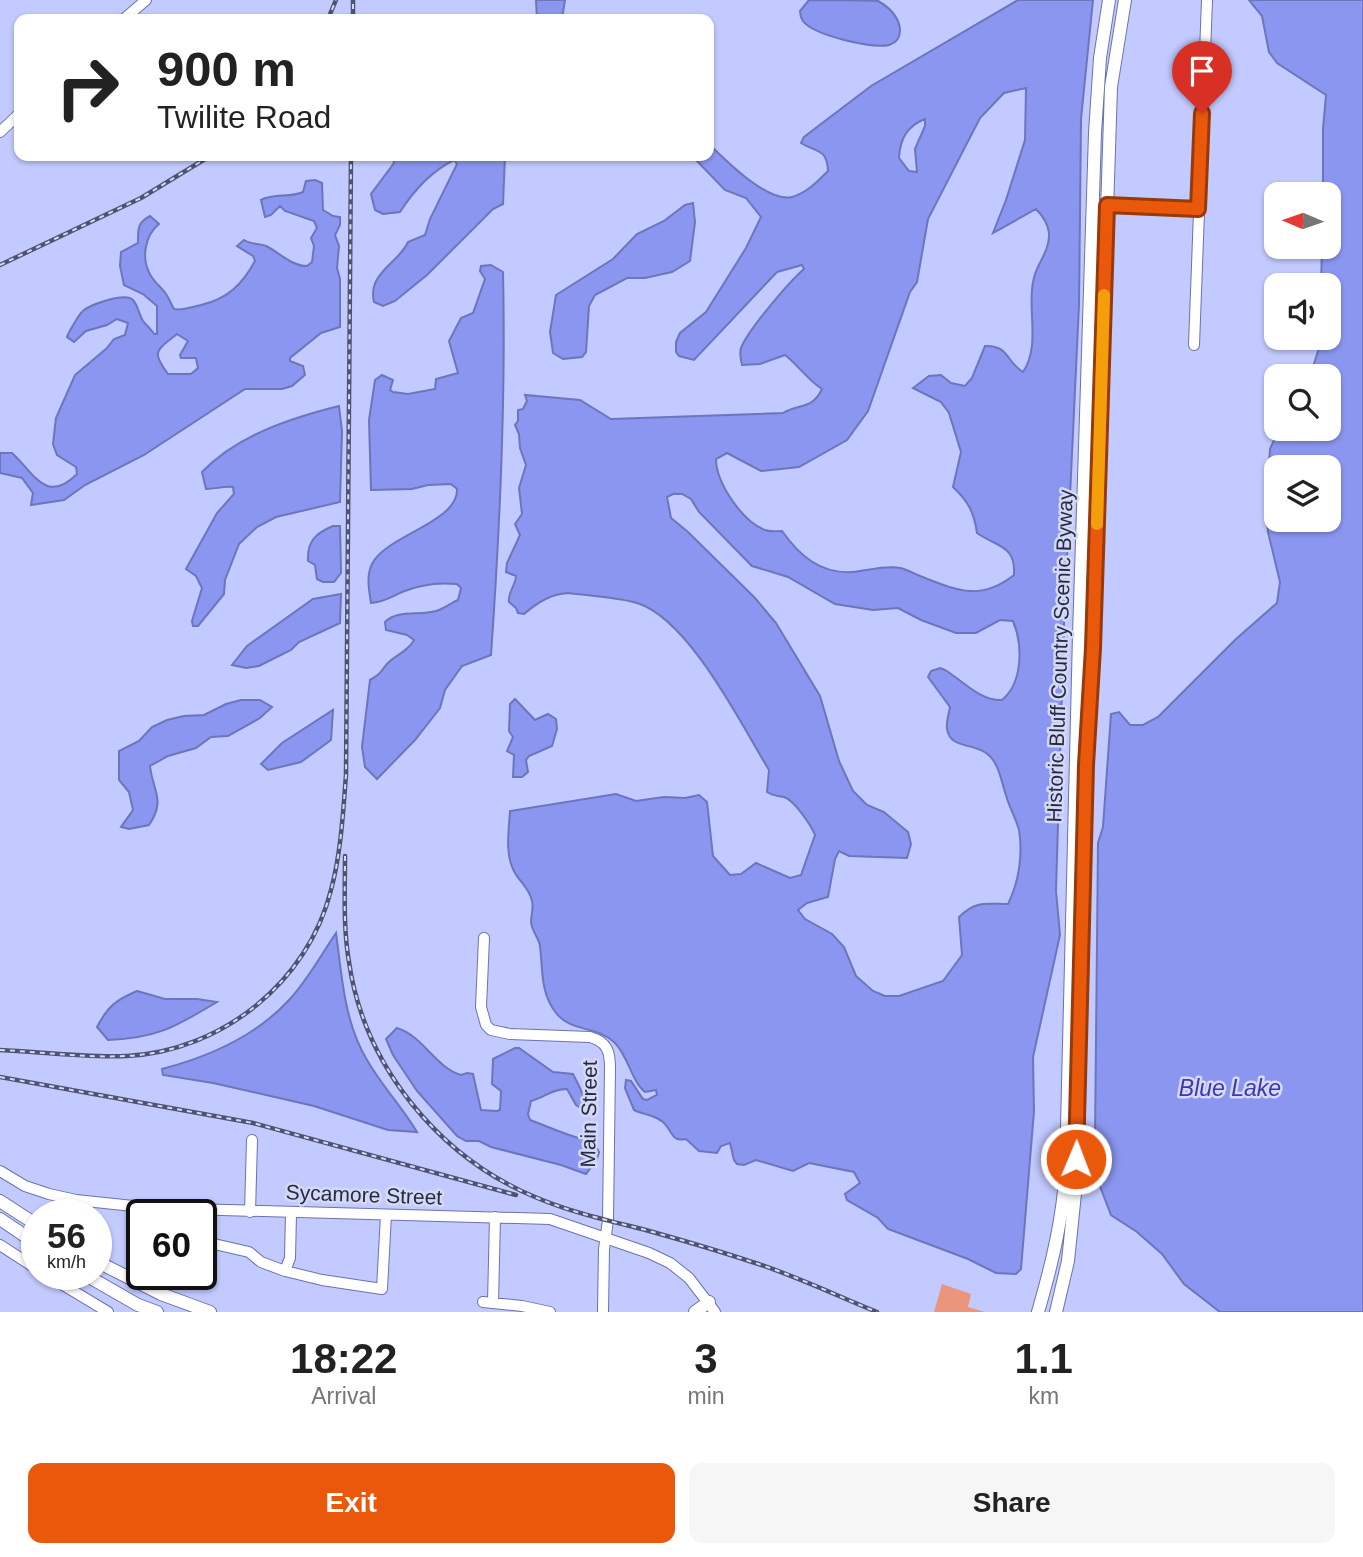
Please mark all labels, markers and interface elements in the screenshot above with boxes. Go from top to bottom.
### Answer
pin [1172,41,1232,113]
icon: right [42,42,133,133]
text: 900 m [157,42,296,96]
icon: arrive [1183,52,1221,90]
text: Twilite Road [157,99,331,135]
north arrow [1264,182,1340,259]
map controls [1264,182,1341,532]
button: sound [1264,273,1341,350]
button: search [1264,364,1341,441]
button: layers [1264,455,1341,532]
street label: Historic Bluff Country Scenic Byway [1042,488,1077,823]
street label: Main Street [576,1060,601,1168]
water label: Blue Lake [1179,1075,1281,1101]
position arrow [1039,1122,1113,1196]
street label: Sycamore Street [285,1180,443,1209]
speed limit sign: 60 [126,1199,217,1290]
text: 56 [47,1216,86,1255]
text: km/h [47,1252,86,1272]
text: 18:22 [290,1335,397,1382]
text: 3 [694,1335,718,1382]
text: 1.1 [1015,1335,1073,1382]
text: Arrival [311,1383,376,1409]
text: min [687,1383,725,1409]
text: km [1028,1383,1059,1409]
button: Exit [28,1463,675,1543]
button: Share [689,1463,1335,1543]

